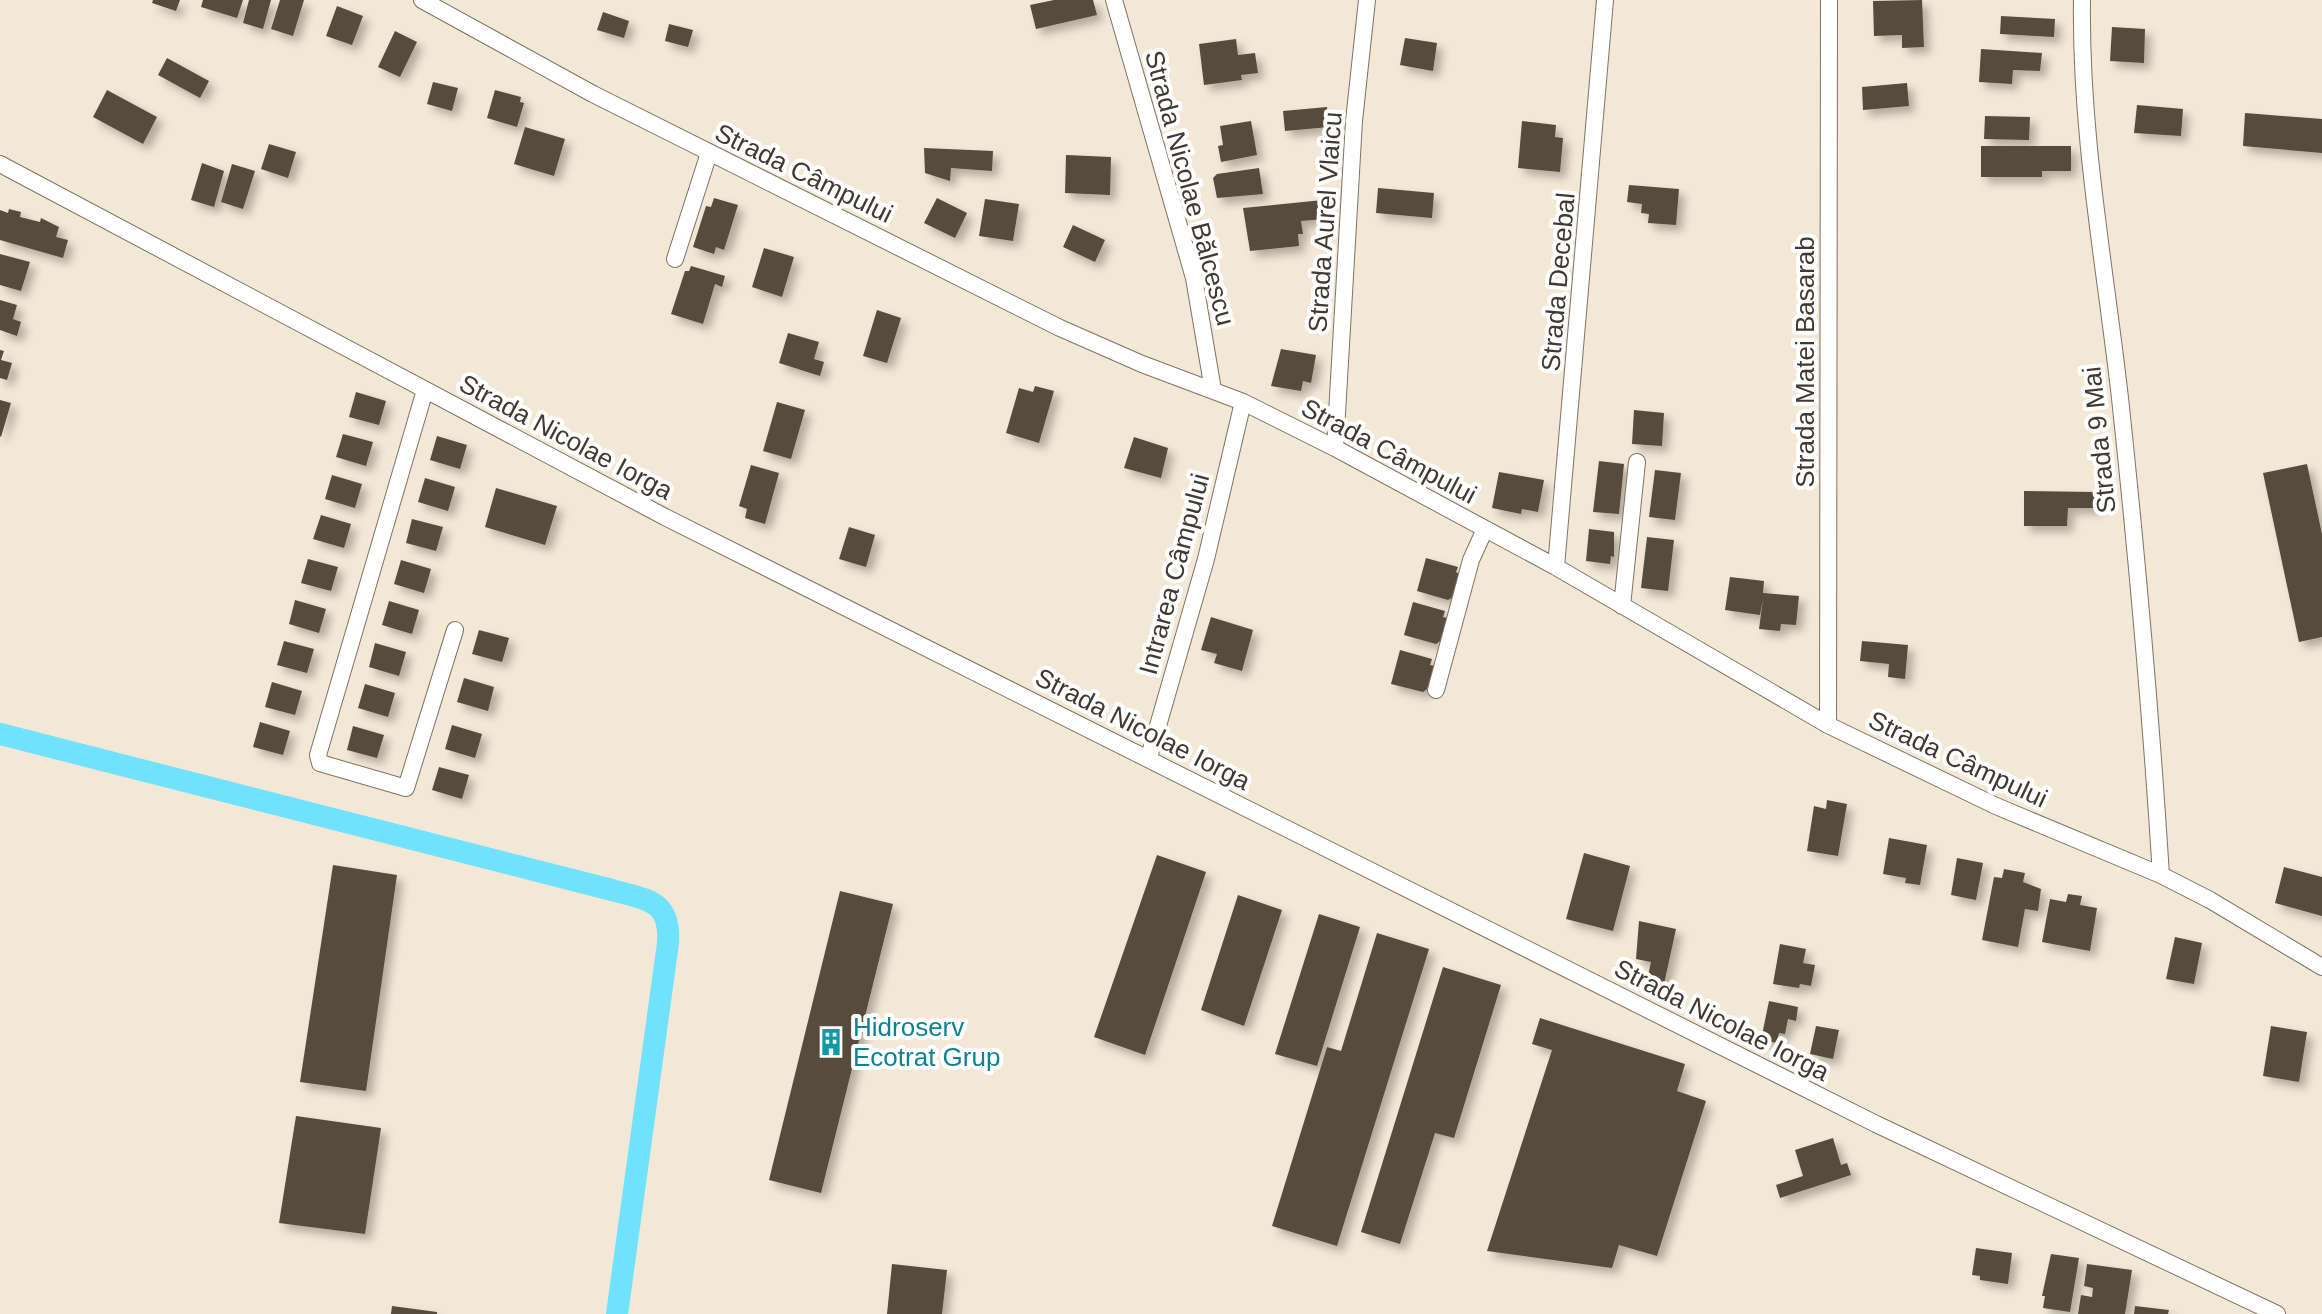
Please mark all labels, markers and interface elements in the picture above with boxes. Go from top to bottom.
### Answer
street label: Strada Nicolae Bălcescu [1139,47,1241,329]
street label: Strada Aurel Vlaicu [1302,111,1348,333]
street label: Strada Câmpului [710,117,898,229]
street label: Strada Decebal [1535,191,1581,373]
street label: Strada Matei Basarab [1790,236,1820,488]
street label: Strada 9 Mai [2076,365,2122,515]
street label: Strada Nicolae Iorga [454,368,678,506]
street label: Strada Câmpului [1296,392,1482,510]
street label: Intrarea Câmpului [1133,470,1215,678]
street label: Strada Nicolae Iorga [1031,662,1256,796]
street label: Strada Câmpului [1864,704,2052,814]
street label: Strada Nicolae Iorga [1610,953,1835,1087]
place label: Hidroserv Ecotrat Grup [853,1012,1000,1072]
building icon: Hidroserv Ecotrat Grup [816,1027,846,1057]

